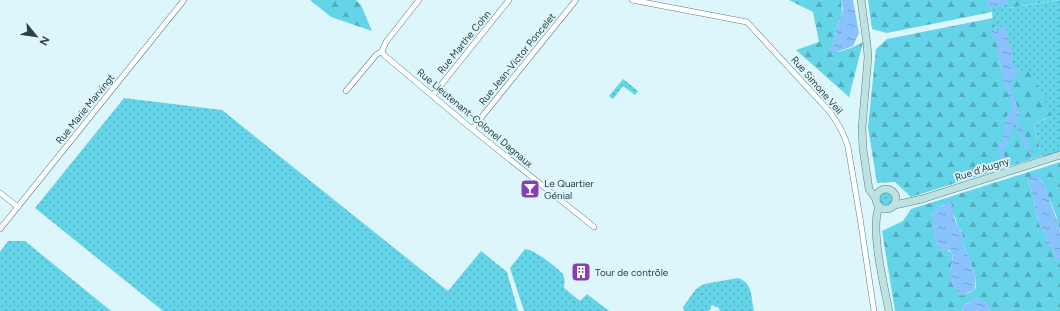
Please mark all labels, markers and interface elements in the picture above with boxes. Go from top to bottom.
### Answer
street label: Rue Marthe Cohn [434,7,494,76]
street label: Rue Jean-Victor Poncelet [476,10,558,108]
north arrow [16,16,56,56]
text: N [37,34,52,47]
street label: Rue Simone Veil [788,53,846,117]
street label: Rue Lieutenant-Colonel Dagnaux [414,66,536,170]
street label: Rue Marie Marvingt [53,71,117,147]
street label: Rue d'Augny [953,154,1012,184]
place label: Le Quartier Génial [544,177,595,202]
bar icon: Le Quartier Génial [519,178,541,200]
building icon: Tour de contrôle [570,261,592,283]
place label: Tour de contrôle [595,266,669,279]

